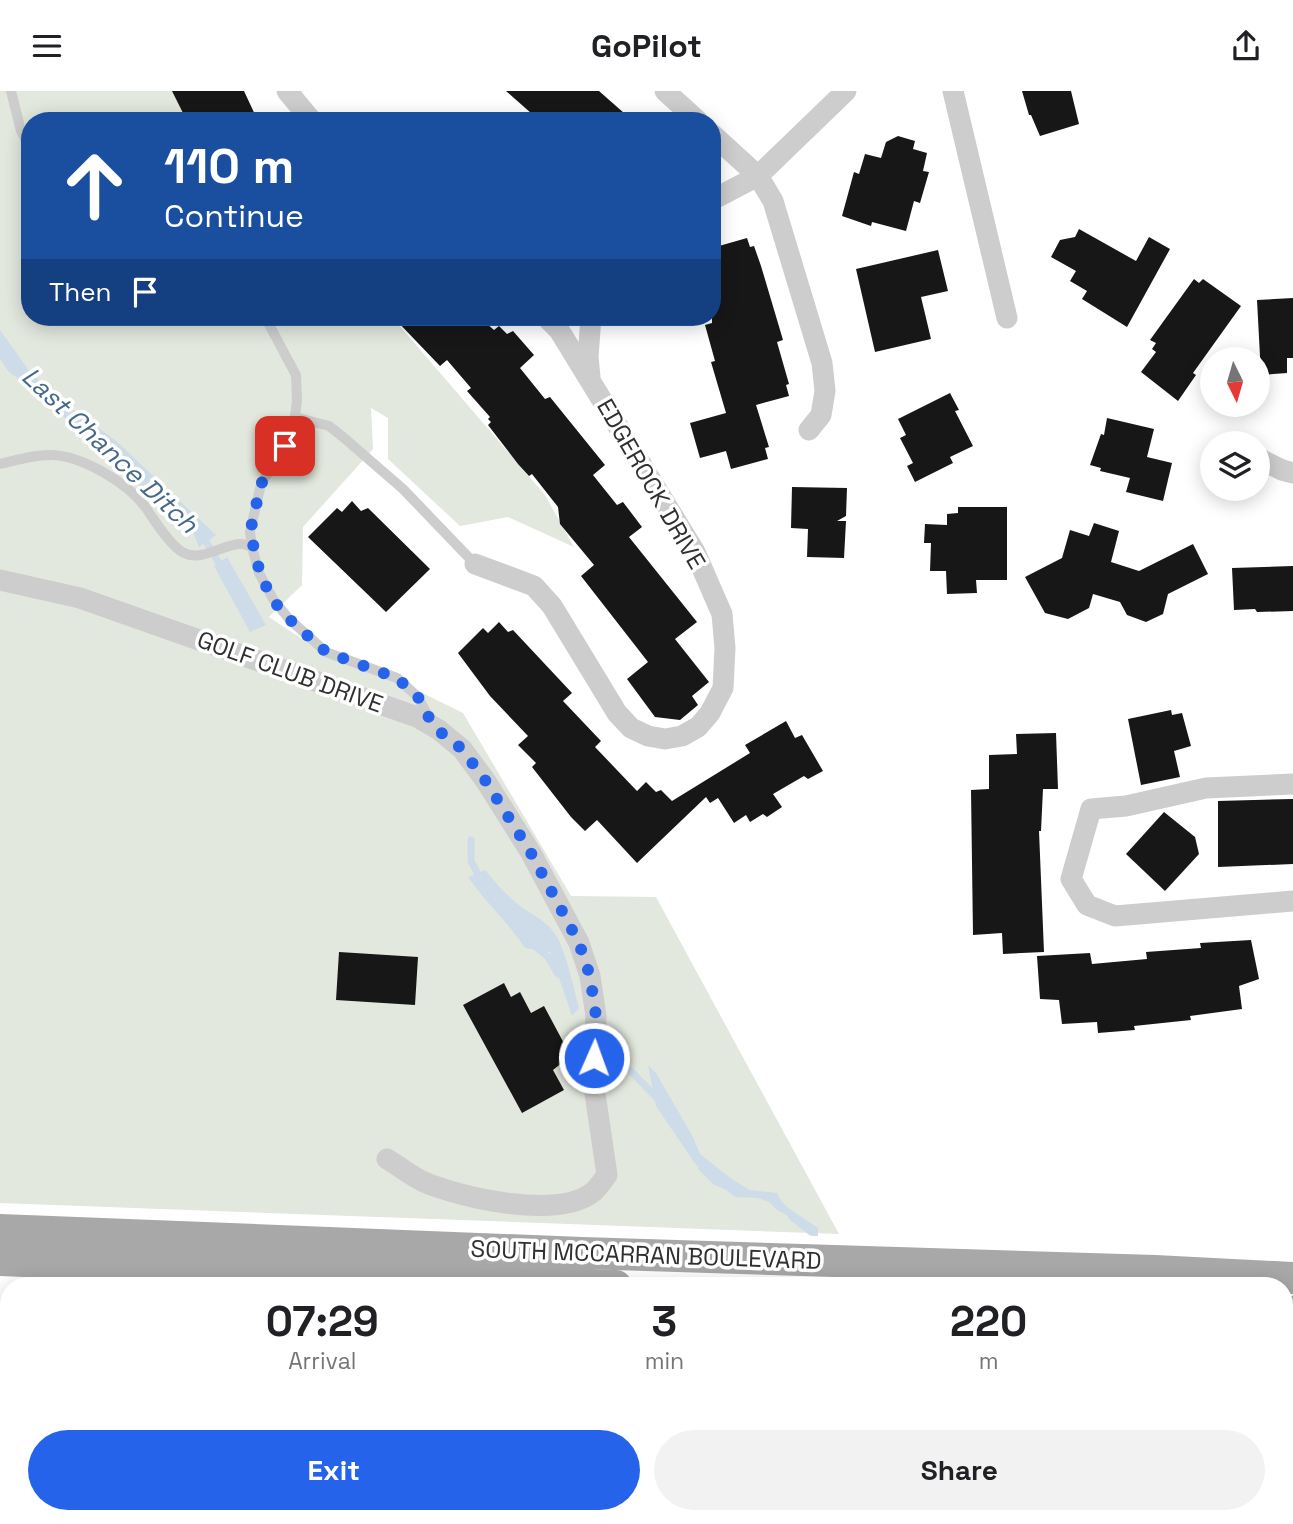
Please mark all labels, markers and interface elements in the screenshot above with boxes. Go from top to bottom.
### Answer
text: GoPilot [591,26,702,66]
icon: menu [28,27,66,65]
icon: share [1227,27,1265,65]
text: 110 m [164,135,294,197]
icon: ahead [49,140,140,231]
text: Continue [164,196,304,236]
icon: arrive [126,273,164,311]
text: Then [49,275,112,309]
north arrow [1200,347,1270,417]
map controls [1200,347,1270,501]
water label: Last Chance Ditch [15,360,206,541]
street label: EDGEROCK DRIVE [590,393,713,574]
pin [255,416,315,476]
icon: arrive [266,427,304,465]
button: layers [1200,431,1270,501]
street label: GOLF CLUB DRIVE [193,624,387,720]
position arrow [557,1021,631,1095]
street label: SOUTH MCCARRAN BOULEVARD [470,1233,822,1276]
text: 07:29 [266,1295,379,1348]
text: 3 [652,1295,677,1348]
text: 220 [950,1295,1027,1348]
text: Arrival [288,1346,357,1376]
text: min [645,1346,684,1376]
text: m [979,1346,998,1376]
button: Exit [28,1430,640,1510]
button: Share [654,1430,1265,1510]

